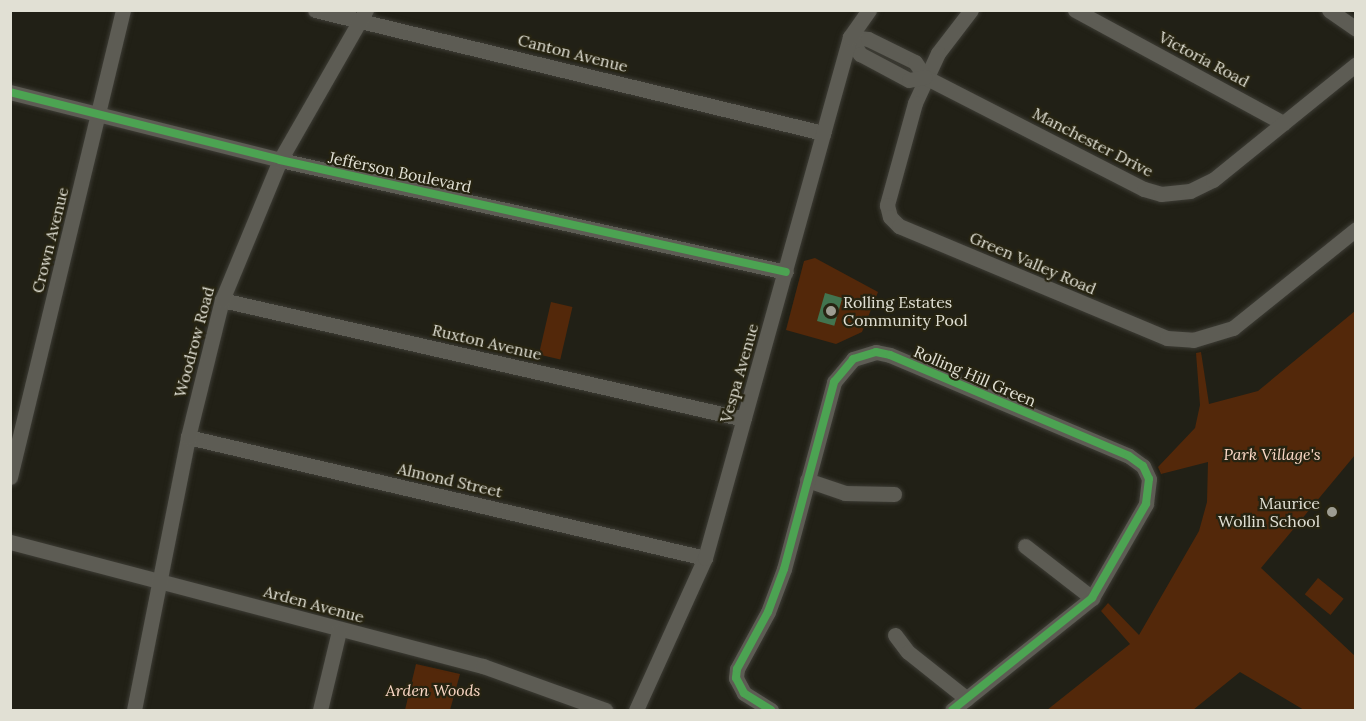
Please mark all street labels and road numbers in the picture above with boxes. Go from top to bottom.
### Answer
street label: Victoria Road [1155,27,1253,91]
street label: Canton Avenue [516,30,630,76]
street label: Manchester Drive [1029,103,1157,181]
street label: Jefferson Boulevard [327,147,473,197]
street label: Crown Avenue [28,185,72,295]
street label: Green Valley Road [967,228,1099,298]
street label: Woodrow Road [170,285,218,399]
street label: Ruxton Avenue [430,320,544,364]
street label: Vespa Avenue [716,321,762,425]
street label: Rolling Hill Green [911,342,1039,410]
street label: Almond Street [396,459,504,501]
street label: Arden Avenue [262,581,366,627]

